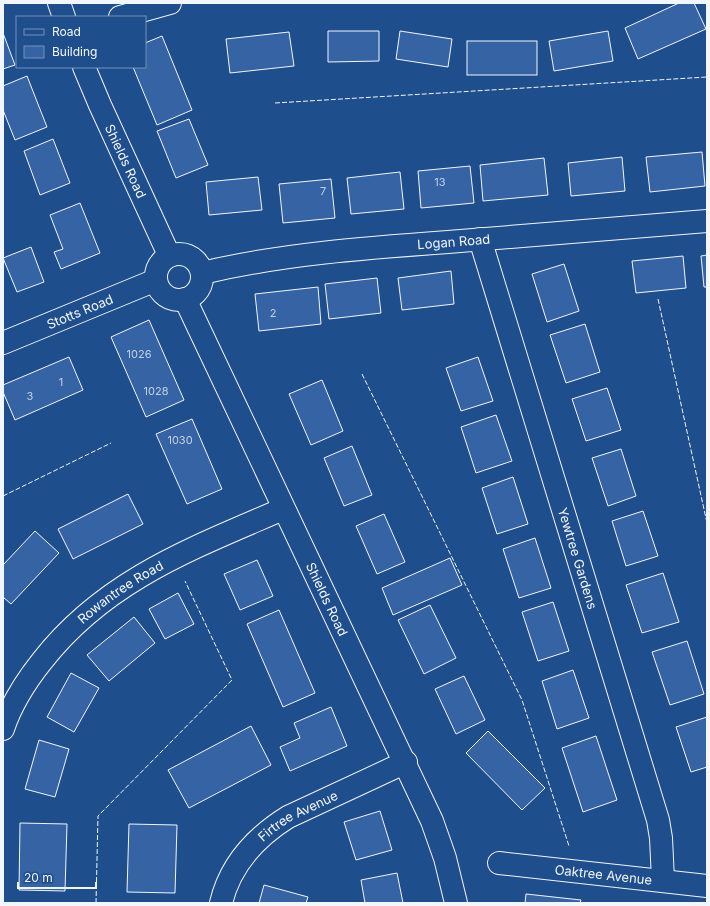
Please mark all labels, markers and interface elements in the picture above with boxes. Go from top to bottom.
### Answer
legend [16,16,146,68]
text: Road [52,24,81,39]
text: Building [52,44,97,59]
street label: Shields Road [102,122,150,201]
house number: 13 [434,175,446,189]
house number: 7 [320,184,326,198]
street label: Logan Road [417,231,491,252]
street label: Stotts Road [44,291,115,332]
house number: 2 [270,306,276,320]
house number: 1026 [127,347,152,361]
house number: 1 [59,375,63,389]
house number: 1028 [144,384,169,398]
house number: 3 [27,389,34,403]
house number: 1030 [167,433,193,447]
street label: Yewtree Gardens [555,506,601,611]
street label: Rowantree Road [74,557,166,627]
street label: Shields Road [303,560,351,639]
street label: Firtree Avenue [254,787,340,844]
street label: Oaktree Avenue [554,861,653,888]
scale bar [18,864,96,890]
text: 20 m [24,870,53,885]

